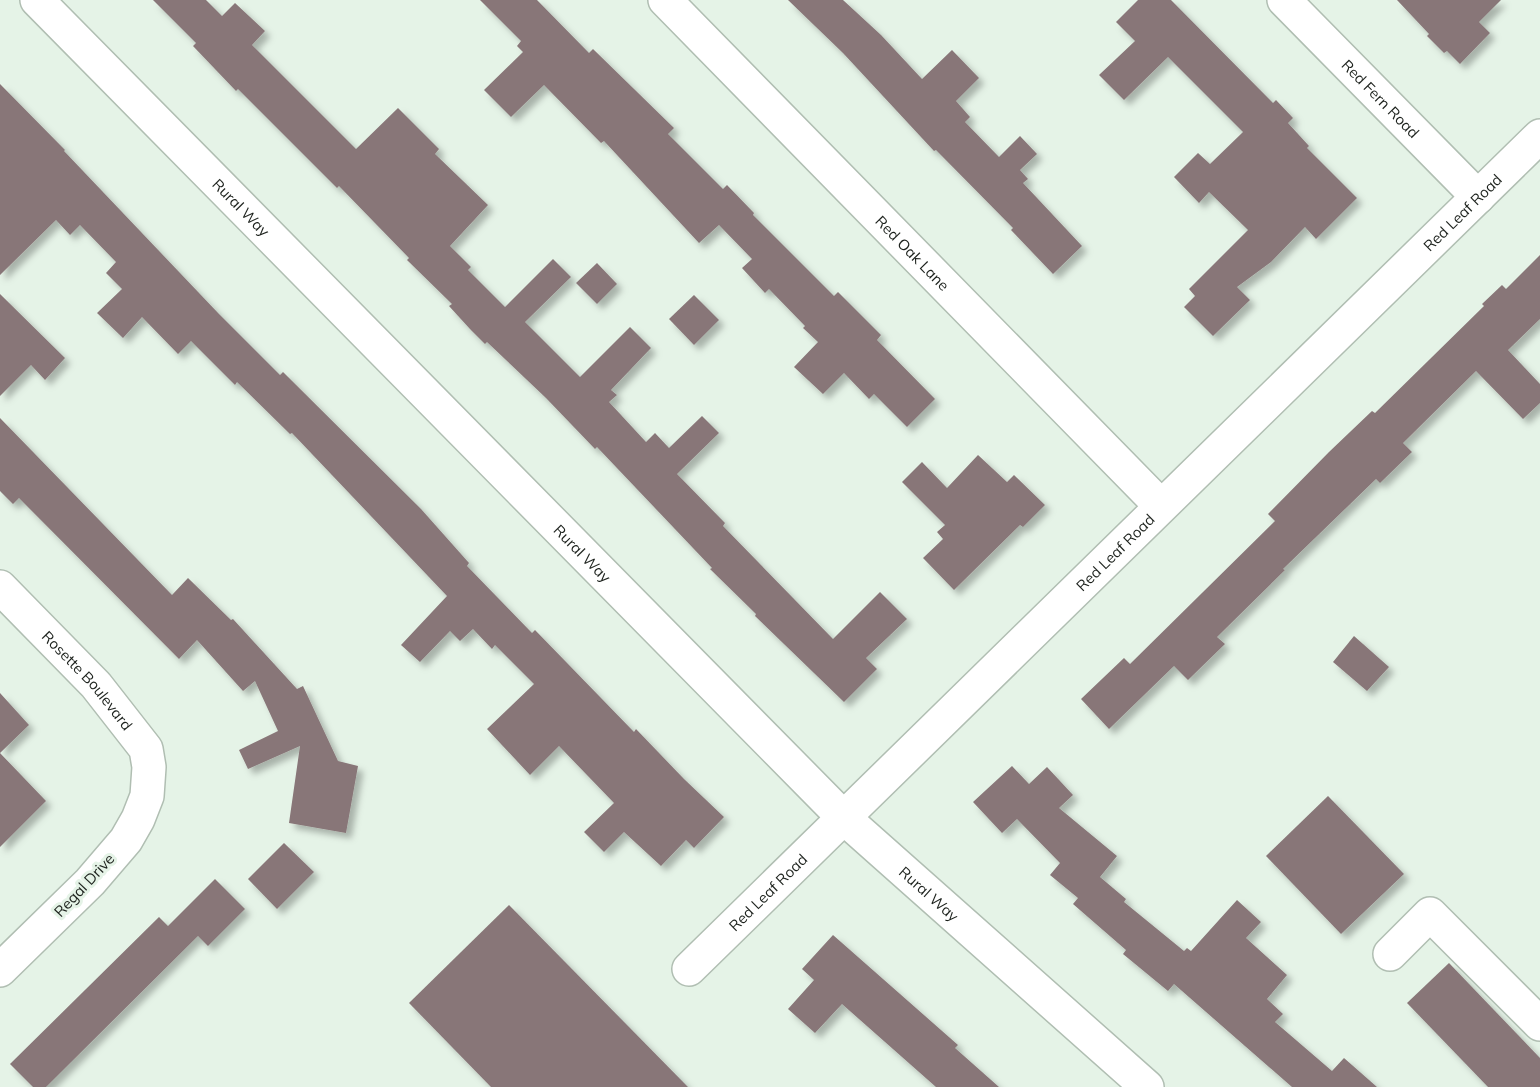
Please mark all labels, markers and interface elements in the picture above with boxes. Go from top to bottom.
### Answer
street label: Red Fern Road [1338,55,1424,142]
street label: Red Leaf Road [1419,170,1505,255]
street label: Rural Way [209,174,274,240]
street label: Red Oak Lane [872,211,954,294]
street label: Red Leaf Road [1072,509,1158,595]
street label: Rural Way [550,520,615,586]
street label: Rosette Boulevard [38,626,137,734]
street label: Regal Drive [50,849,118,921]
street label: Red Leaf Road [724,849,811,935]
street label: Rural Way [895,862,963,925]

